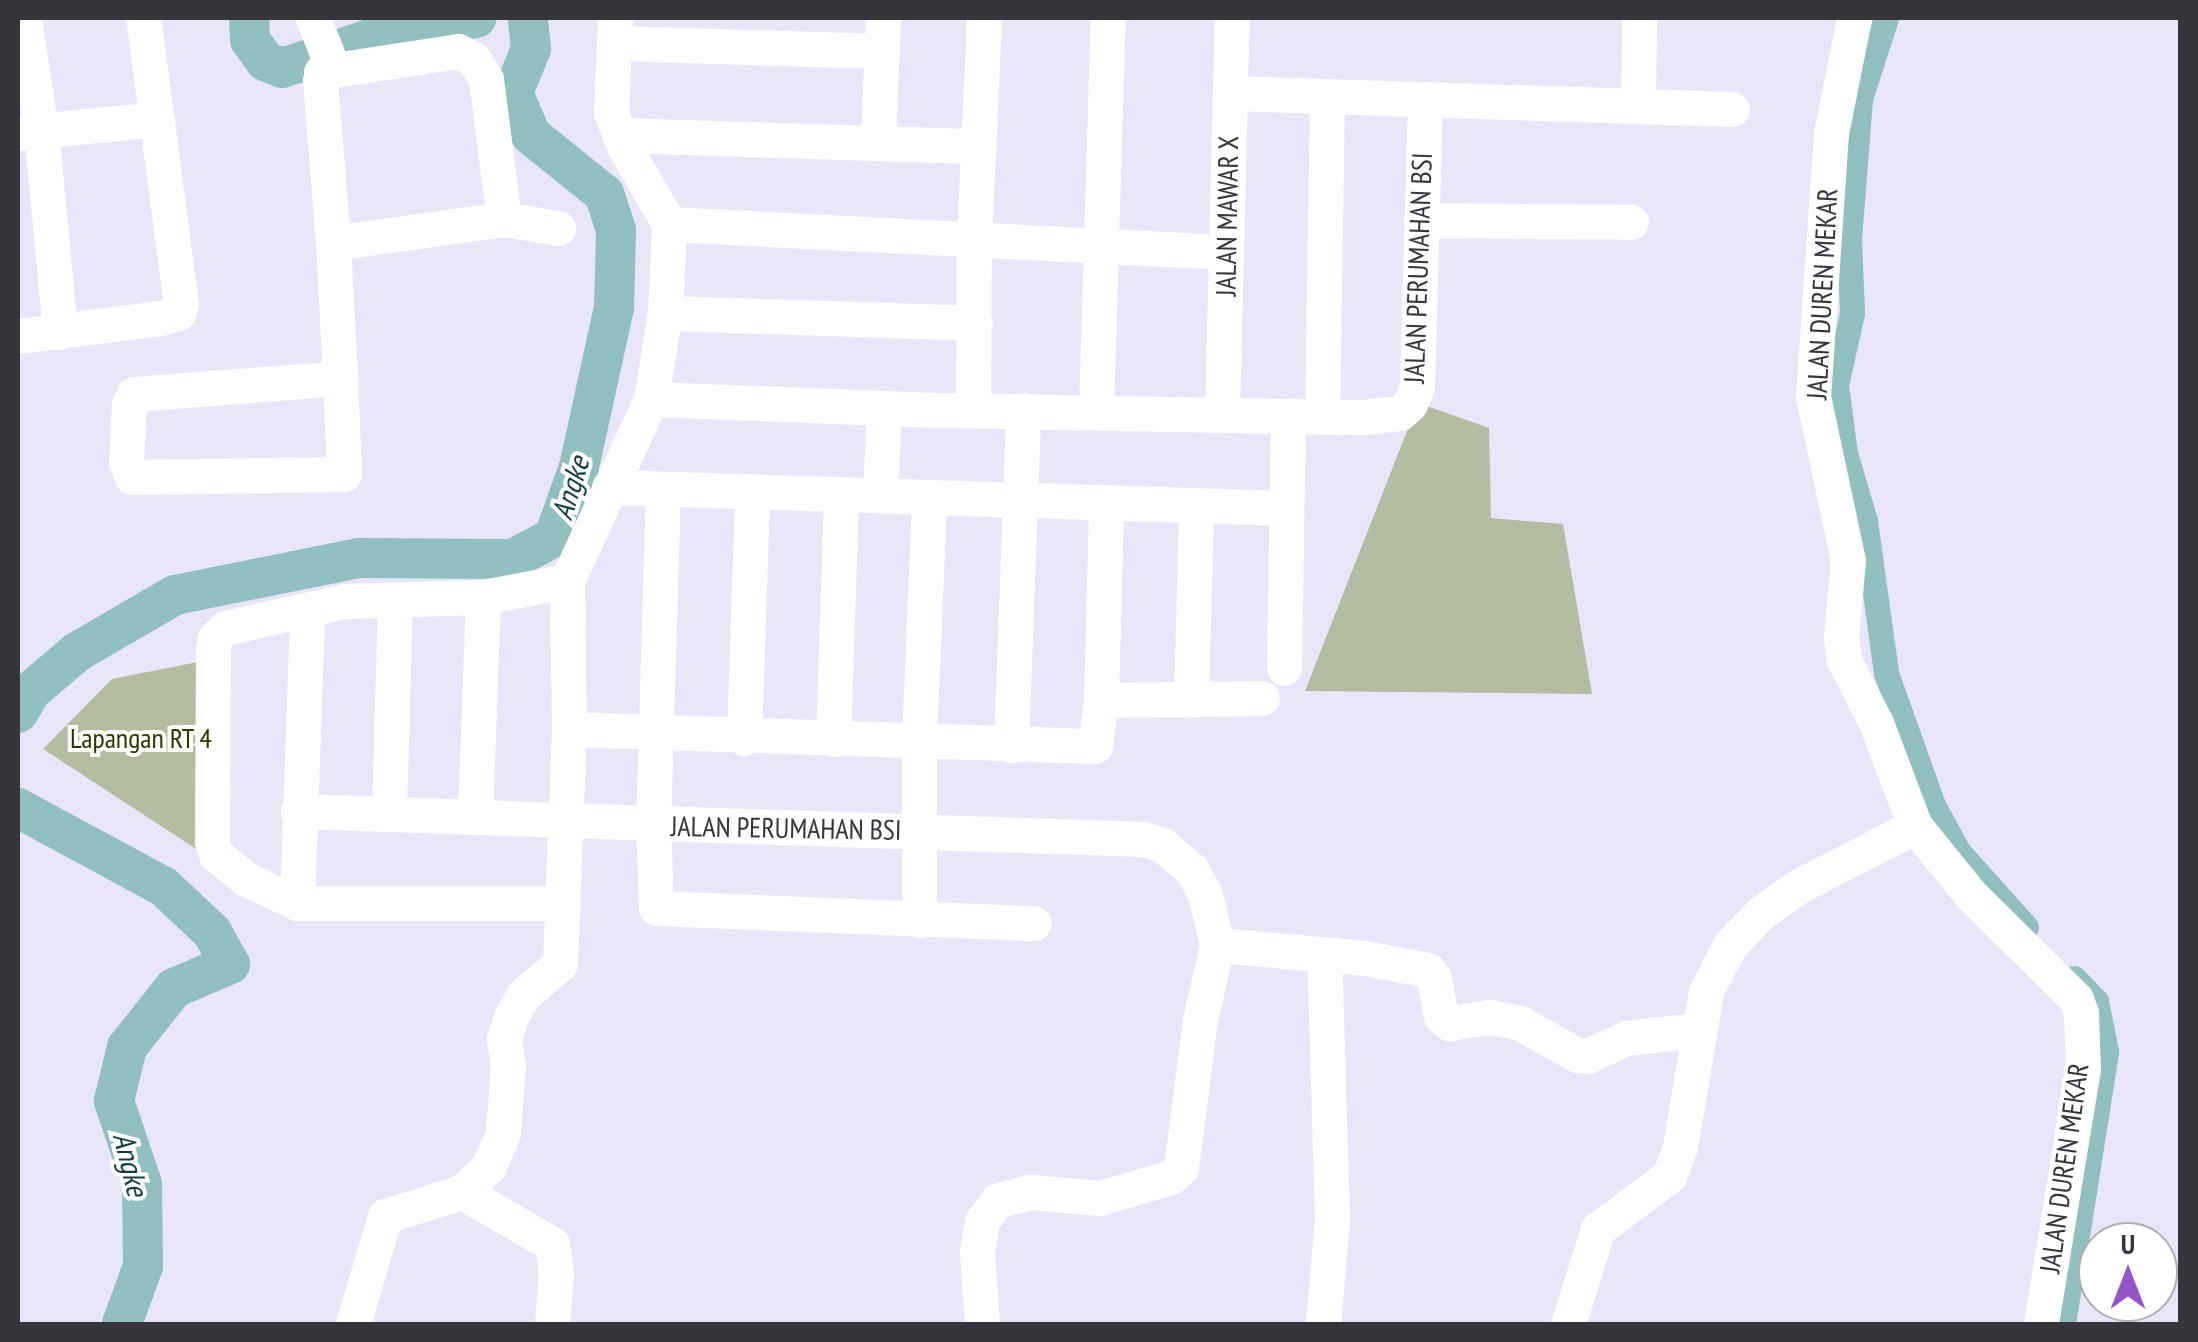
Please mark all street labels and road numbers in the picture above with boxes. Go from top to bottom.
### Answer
street label: JALAN MAWAR X [1209,135,1245,297]
street label: JALAN PERUMAHAN BSI [1397,152,1439,384]
street label: JALAN DUREN MEKAR [1800,188,1844,400]
street label: JALAN PERUMAHAN BSI [670,809,902,847]
street label: JALAN DUREN MEKAR [2033,1061,2095,1275]

